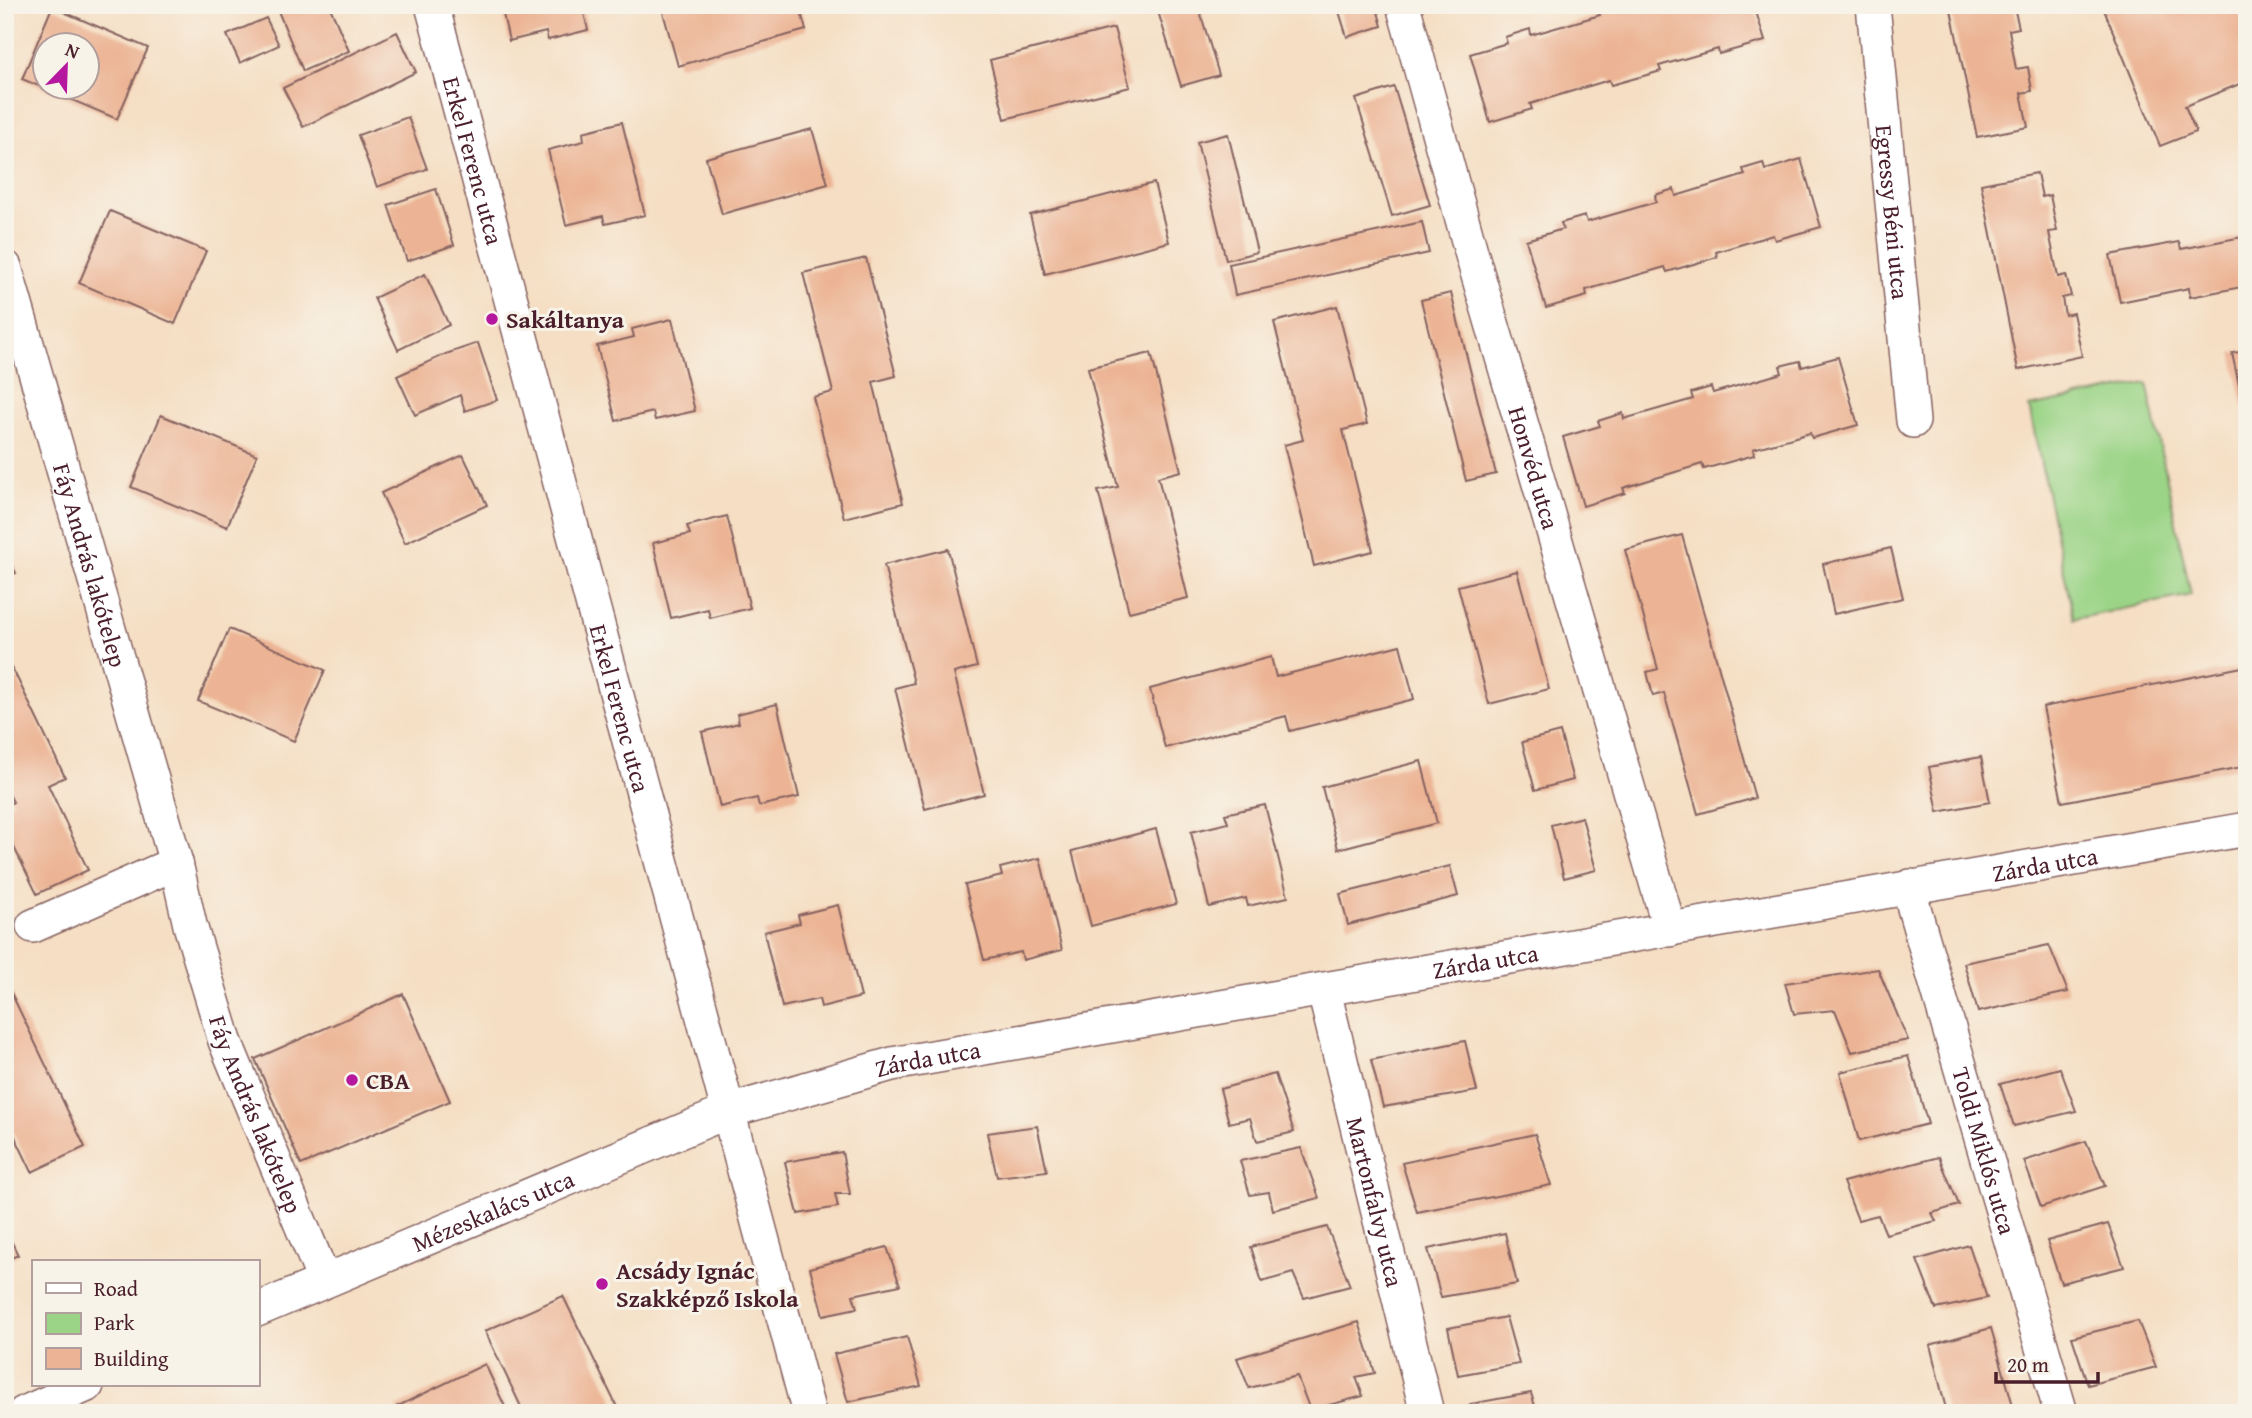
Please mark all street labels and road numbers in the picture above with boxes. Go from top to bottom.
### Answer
street label: Erkel Ferenc utca [434,73,513,249]
street label: Egressy Béni utca [1867,123,1919,302]
street label: Honvéd utca [1500,402,1569,534]
street label: Fáy András lakótelep [45,459,136,671]
street label: Erkel Ferenc utca [581,620,660,797]
street label: Zárda utca [1989,838,2101,890]
street label: Zárda utca [1430,935,1541,987]
street label: Fáy András lakótelep [201,1011,312,1218]
street label: Zárda utca [871,1031,984,1086]
street label: Toldi Miklós utca [1944,1063,2026,1239]
street label: Martonfalvy utca [1338,1113,1413,1291]
street label: Mézeskalács utca [406,1161,580,1260]

